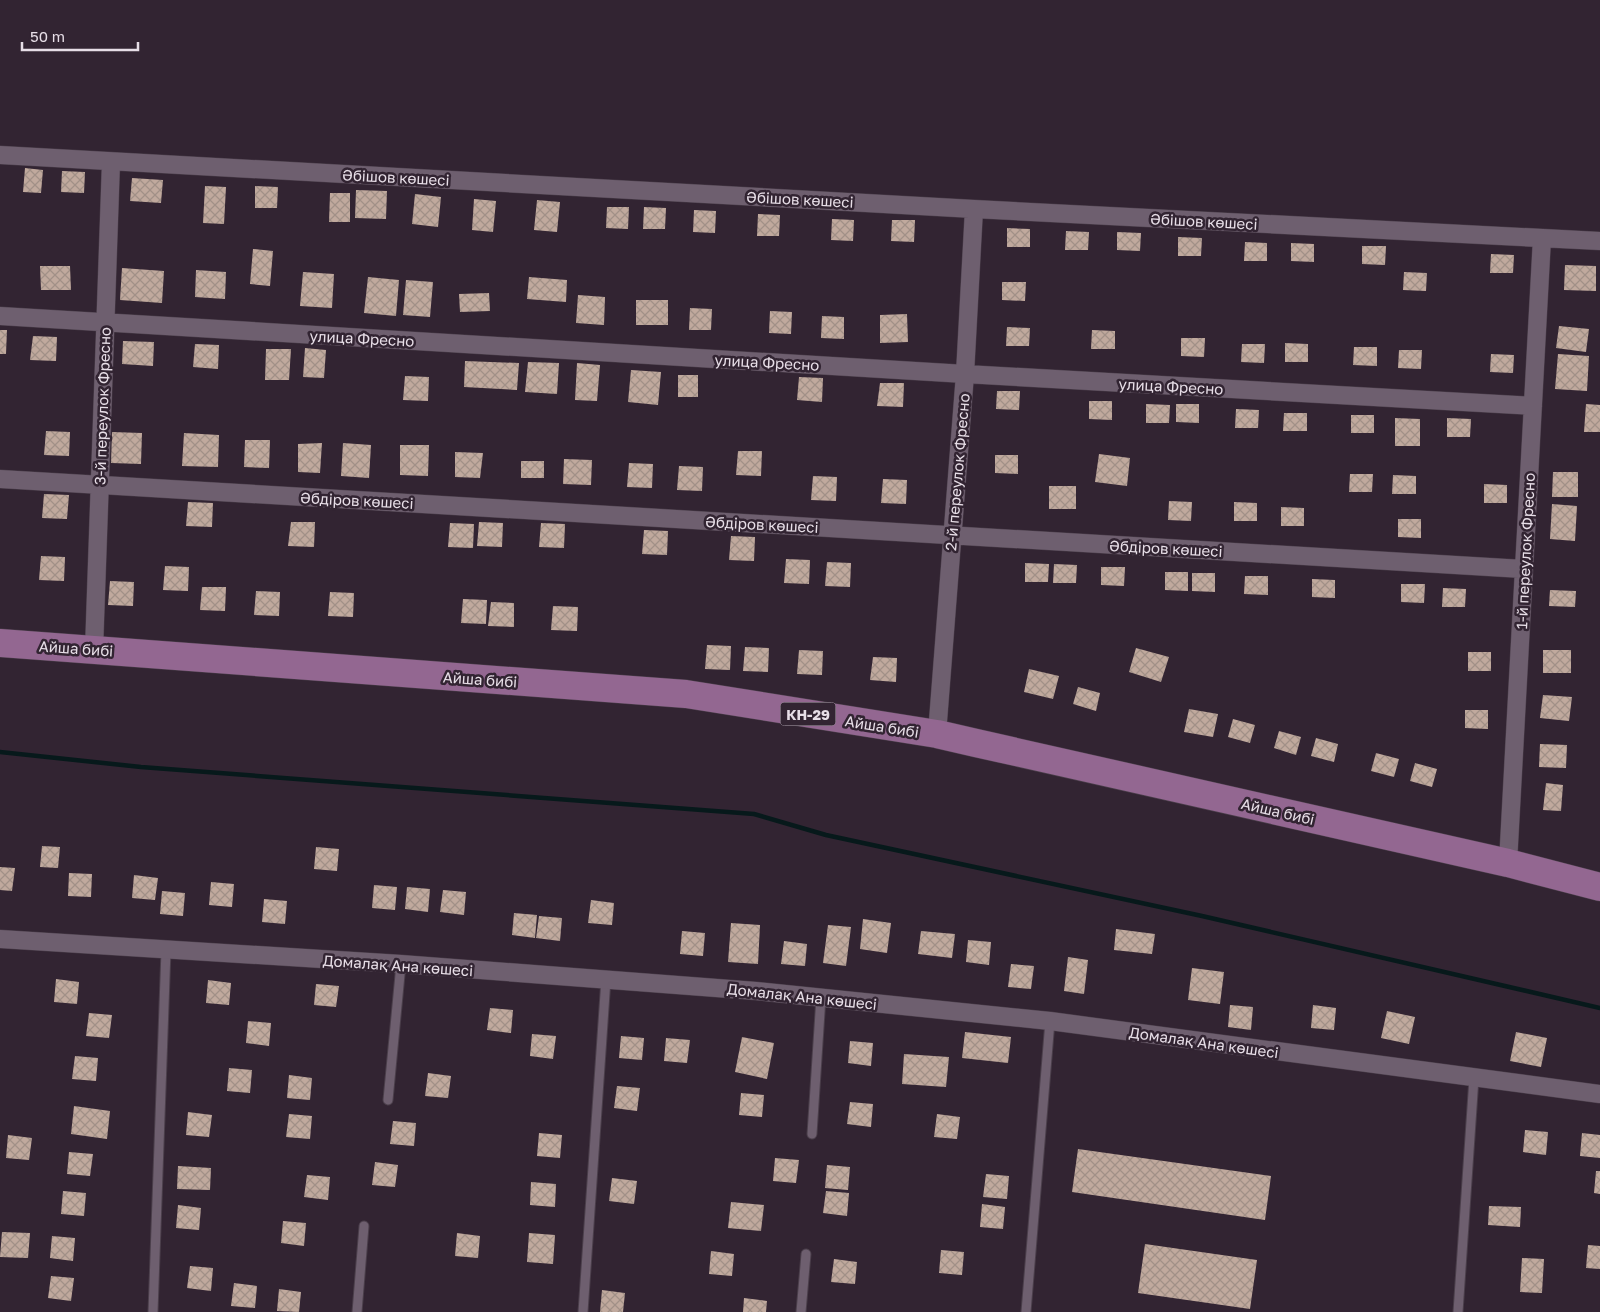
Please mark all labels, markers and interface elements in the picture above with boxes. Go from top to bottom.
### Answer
scale bar [22,20,139,52]
text: 50 m [30,27,65,45]
street label: Әбішов көшесі [342,165,450,189]
street label: Әбішов көшесі [746,187,854,211]
street label: Әбішов көшесі [1150,209,1258,233]
street label: улица Фресно [309,326,415,350]
street label: 3-й переулок Фресно [90,327,114,485]
street label: улица Фресно [714,350,820,374]
street label: улица Фресно [1118,374,1224,398]
street label: 2-й переулок Фресно [941,393,973,551]
street label: 1-й переулок Фресно [1512,472,1538,630]
street label: Әбдіров көшесі [300,488,414,512]
street label: Әбдіров көшесі [705,512,819,536]
street label: Әбдіров көшесі [1109,536,1223,560]
street label: Айша бибі [38,636,114,660]
street label: Айша бибі [442,667,518,691]
road number: КН-29 [780,702,836,726]
street label: Айша бибі [844,711,920,741]
street label: Айша бибі [1240,794,1316,828]
street label: Домалақ Ана көшесі [322,951,474,979]
street label: Домалақ Ана көшесі [726,979,878,1013]
street label: Домалақ Ана көшесі [1128,1023,1280,1061]

